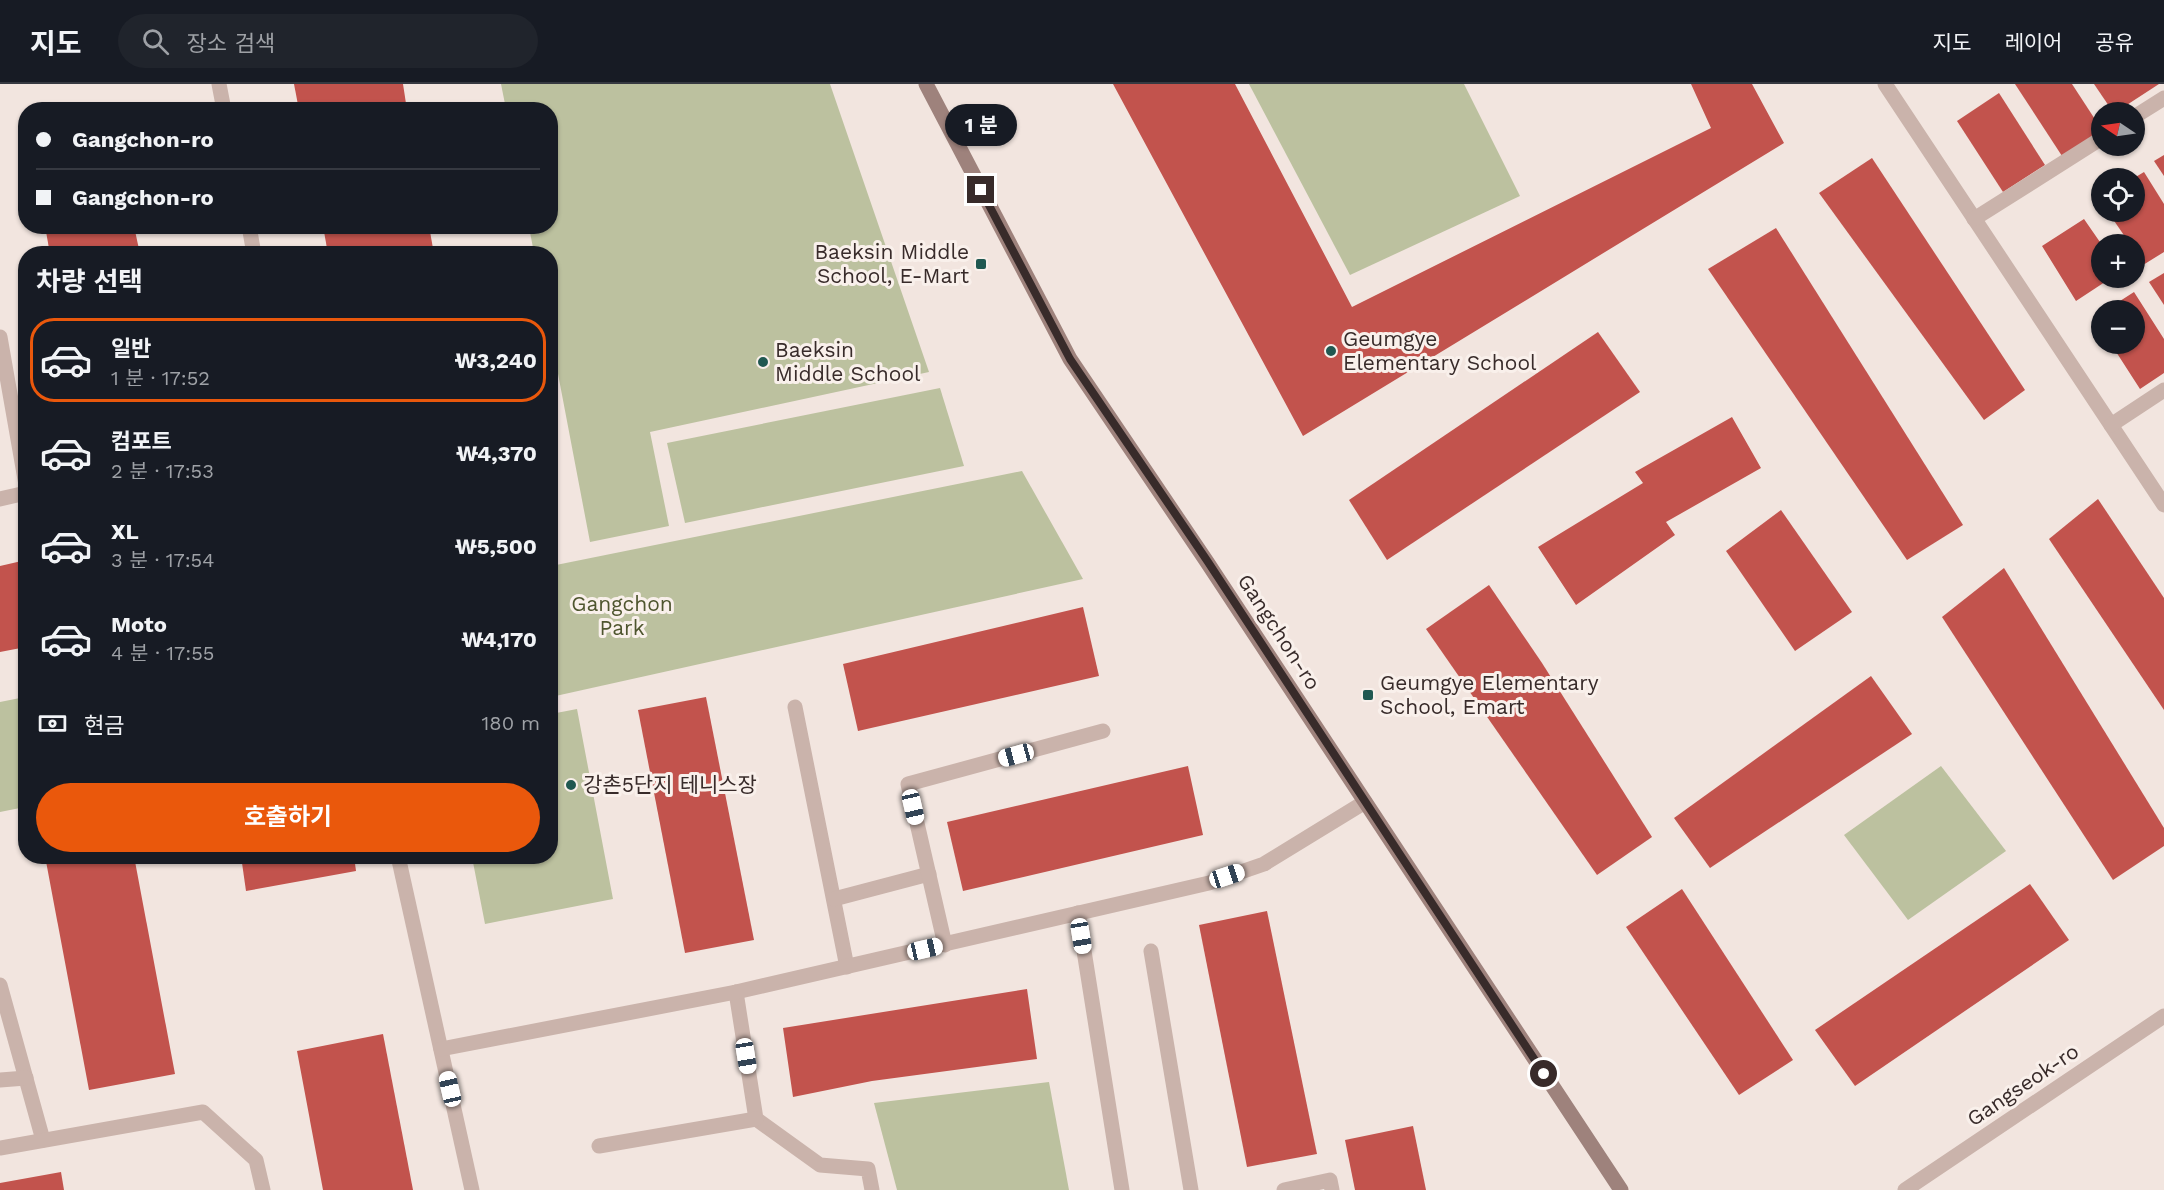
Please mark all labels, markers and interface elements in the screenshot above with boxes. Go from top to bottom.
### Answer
search box [118,14,538,68]
icon: search [139,25,172,58]
text: 지도 [30,27,82,60]
text: 지도 [1933,30,1971,55]
text: 레이어 [2004,30,2062,55]
text: 공유 [2095,30,2134,55]
text: 장소 검색 [187,31,275,56]
north arrow [2091,102,2145,156]
map controls [2091,102,2145,354]
callout: 1 분 [945,103,1017,145]
text: 1 분 [965,113,997,137]
text: Gangchon-ro [72,127,214,152]
button: locate [2091,168,2145,222]
route end [967,176,994,203]
text: Gangchon-ro [72,185,214,210]
button: + [2091,234,2145,288]
place label: Baeksin Middle School, E-Mart [814,239,969,288]
marker: Baeksin Middle School, E-Mart [974,257,988,271]
text: 차량 선택 [36,266,143,298]
button: − [2091,300,2145,354]
place label: Geumgye Elementary School [1343,326,1537,375]
icon: car [39,333,93,387]
text: 일반 [111,336,151,361]
place label: Baeksin Middle School [775,337,921,386]
marker: Geumgye Elementary School [1324,344,1338,358]
text: ₩3,240 [454,348,537,373]
marker: Baeksin Middle School [756,355,770,369]
text: 1 분 · 17:52 [111,366,210,390]
icon: car [39,426,93,480]
text: 컴포트 [111,429,172,454]
text: ₩4,370 [456,441,537,466]
text: 2 분 · 17:53 [111,459,214,483]
icon: car [39,519,93,573]
text: XL [111,519,139,544]
text: ₩5,500 [455,534,537,559]
text: 3 분 · 17:54 [111,548,214,572]
street label: Gangchon-ro [1233,569,1326,694]
park label: Gangchon Park [571,591,673,640]
icon: car [39,612,93,666]
text: Moto [111,612,167,637]
text: ₩4,170 [461,627,537,652]
text: 4 분 · 17:55 [111,641,214,665]
place label: Geumgye Elementary School, Emart [1380,670,1599,719]
marker: Geumgye Elementary School, Emart [1361,688,1375,702]
icon: cash [36,707,69,740]
text: 180 m [482,711,540,735]
text: 현금 [84,713,124,738]
car [996,742,1036,768]
place label: 강촌5단지 테니스장 [583,772,757,797]
marker: 강촌5단지 테니스장 [564,778,578,792]
button: 호출하기 [36,783,540,852]
car [900,787,926,827]
car [1207,862,1247,890]
car [1069,917,1093,955]
car [905,936,945,962]
car [734,1037,758,1075]
street label: Gangseok-ro [1962,1038,2083,1131]
route start [1530,1060,1557,1087]
car [437,1069,463,1109]

